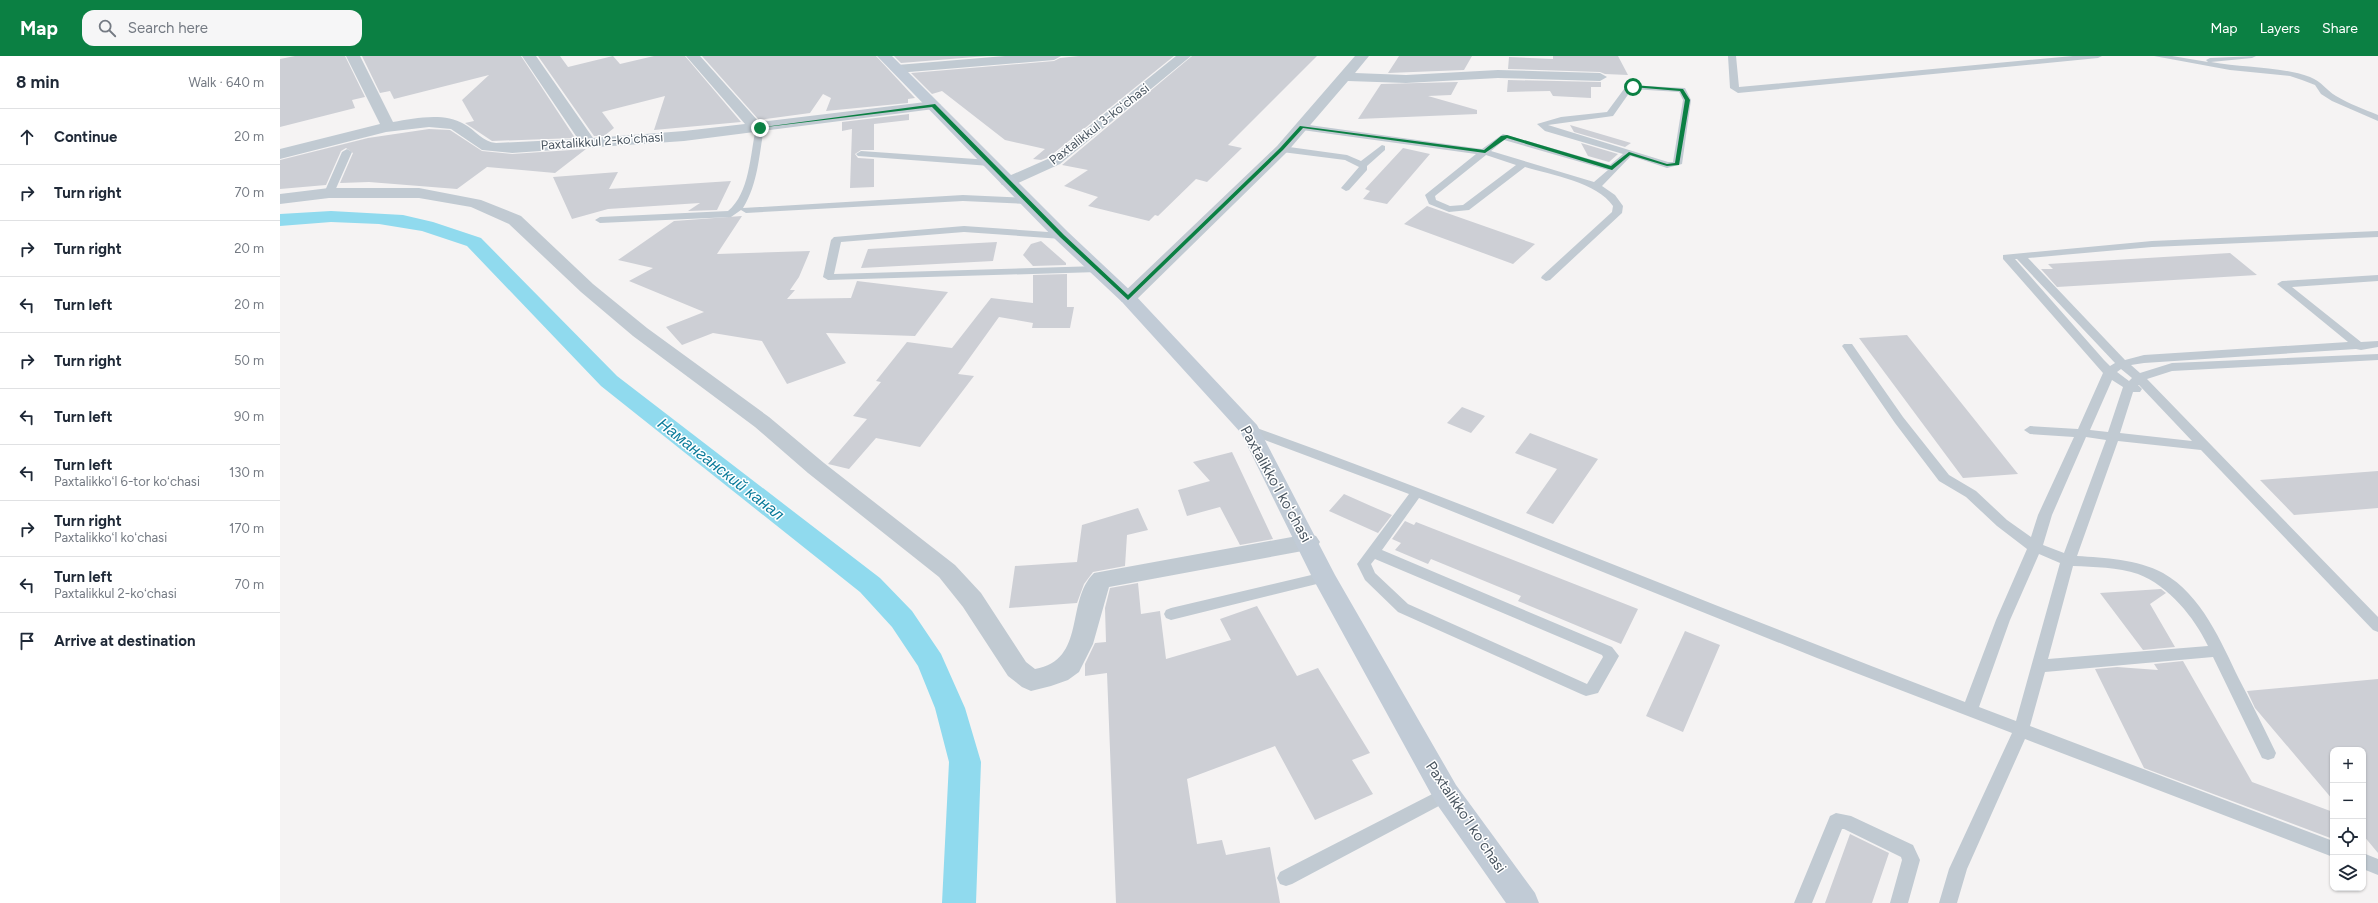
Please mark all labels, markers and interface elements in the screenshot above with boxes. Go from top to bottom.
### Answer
search box [82,10,362,46]
text: Map [20,17,58,40]
icon: search [96,17,118,39]
text: Search here [128,19,208,37]
text: Map [2210,20,2238,37]
text: Layers [2260,20,2300,37]
text: Share [2322,20,2358,37]
text: 8 min [16,72,59,92]
text: Walk · 640 m [188,75,264,90]
route start [1624,78,1642,96]
street label: Paxtalikkul 3-koʻchasi [1046,80,1152,168]
route end [751,119,769,137]
icon: ahead [16,126,38,148]
text: Continue [54,128,117,146]
text: 20 m [234,129,264,144]
street label: Paxtalikkul 2-koʻchasi [540,129,664,153]
icon: right [16,182,38,204]
text: Turn right [54,184,122,202]
text: 70 m [234,185,264,200]
icon: right [16,238,38,260]
text: Turn right [54,240,122,258]
text: 20 m [234,241,264,256]
icon: left [16,294,38,316]
text: Turn left [54,296,112,314]
text: 20 m [234,297,264,312]
icon: right [16,350,38,372]
text: Turn right [54,352,122,370]
text: 50 m [234,353,264,368]
icon: left [16,406,38,428]
text: Turn left [54,408,112,426]
text: 90 m [234,409,264,424]
water label: Наманганский канал [654,414,788,524]
street label: Paxtalikkoʻl koʻchasi [1236,423,1316,545]
text: Turn left [54,456,112,474]
icon: left [16,462,38,484]
text: 130 m [229,465,264,480]
text: Paxtalikkoʻl 6-tor koʻchasi [54,474,200,489]
text: Turn right [54,512,122,530]
icon: right [16,518,38,540]
text: 170 m [229,521,264,536]
text: Paxtalikkoʻl koʻchasi [54,530,167,545]
text: Turn left [54,568,112,586]
icon: left [16,574,38,596]
text: 70 m [234,577,264,592]
text: Paxtalikkul 2-koʻchasi [54,586,177,601]
icon: arrive [16,630,38,652]
text: Arrive at destination [54,632,195,650]
map controls [2330,747,2366,891]
button: + [2330,747,2366,783]
street label: Paxtalikkoʻl koʻchasi [1422,758,1510,876]
button: − [2330,783,2366,819]
button: locate [2330,819,2366,855]
button: layers [2330,855,2366,891]

